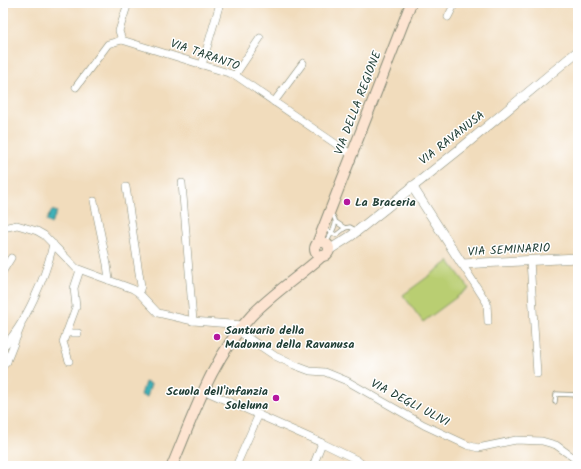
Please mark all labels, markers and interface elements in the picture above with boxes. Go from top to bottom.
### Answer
street label: VIA TARANTO [168,34,243,76]
street label: VIA DELLA REGIONE [329,47,387,158]
street label: VIA RAVANUSA [415,106,489,170]
place label: La Braceria [355,193,416,212]
marker: La Braceria [342,197,352,207]
street label: VIA SEMINARIO [467,238,551,262]
place label: Santuario della Madonna della Ravanusa [225,321,354,354]
marker: Santuario della Madonna della Ravanusa [212,332,222,342]
street label: VIA DEGLI ULIVI [367,374,453,432]
place label: Scuola dell'infanzia Soleluna [166,382,268,415]
marker: Scuola dell'infanzia Soleluna [271,393,281,403]

